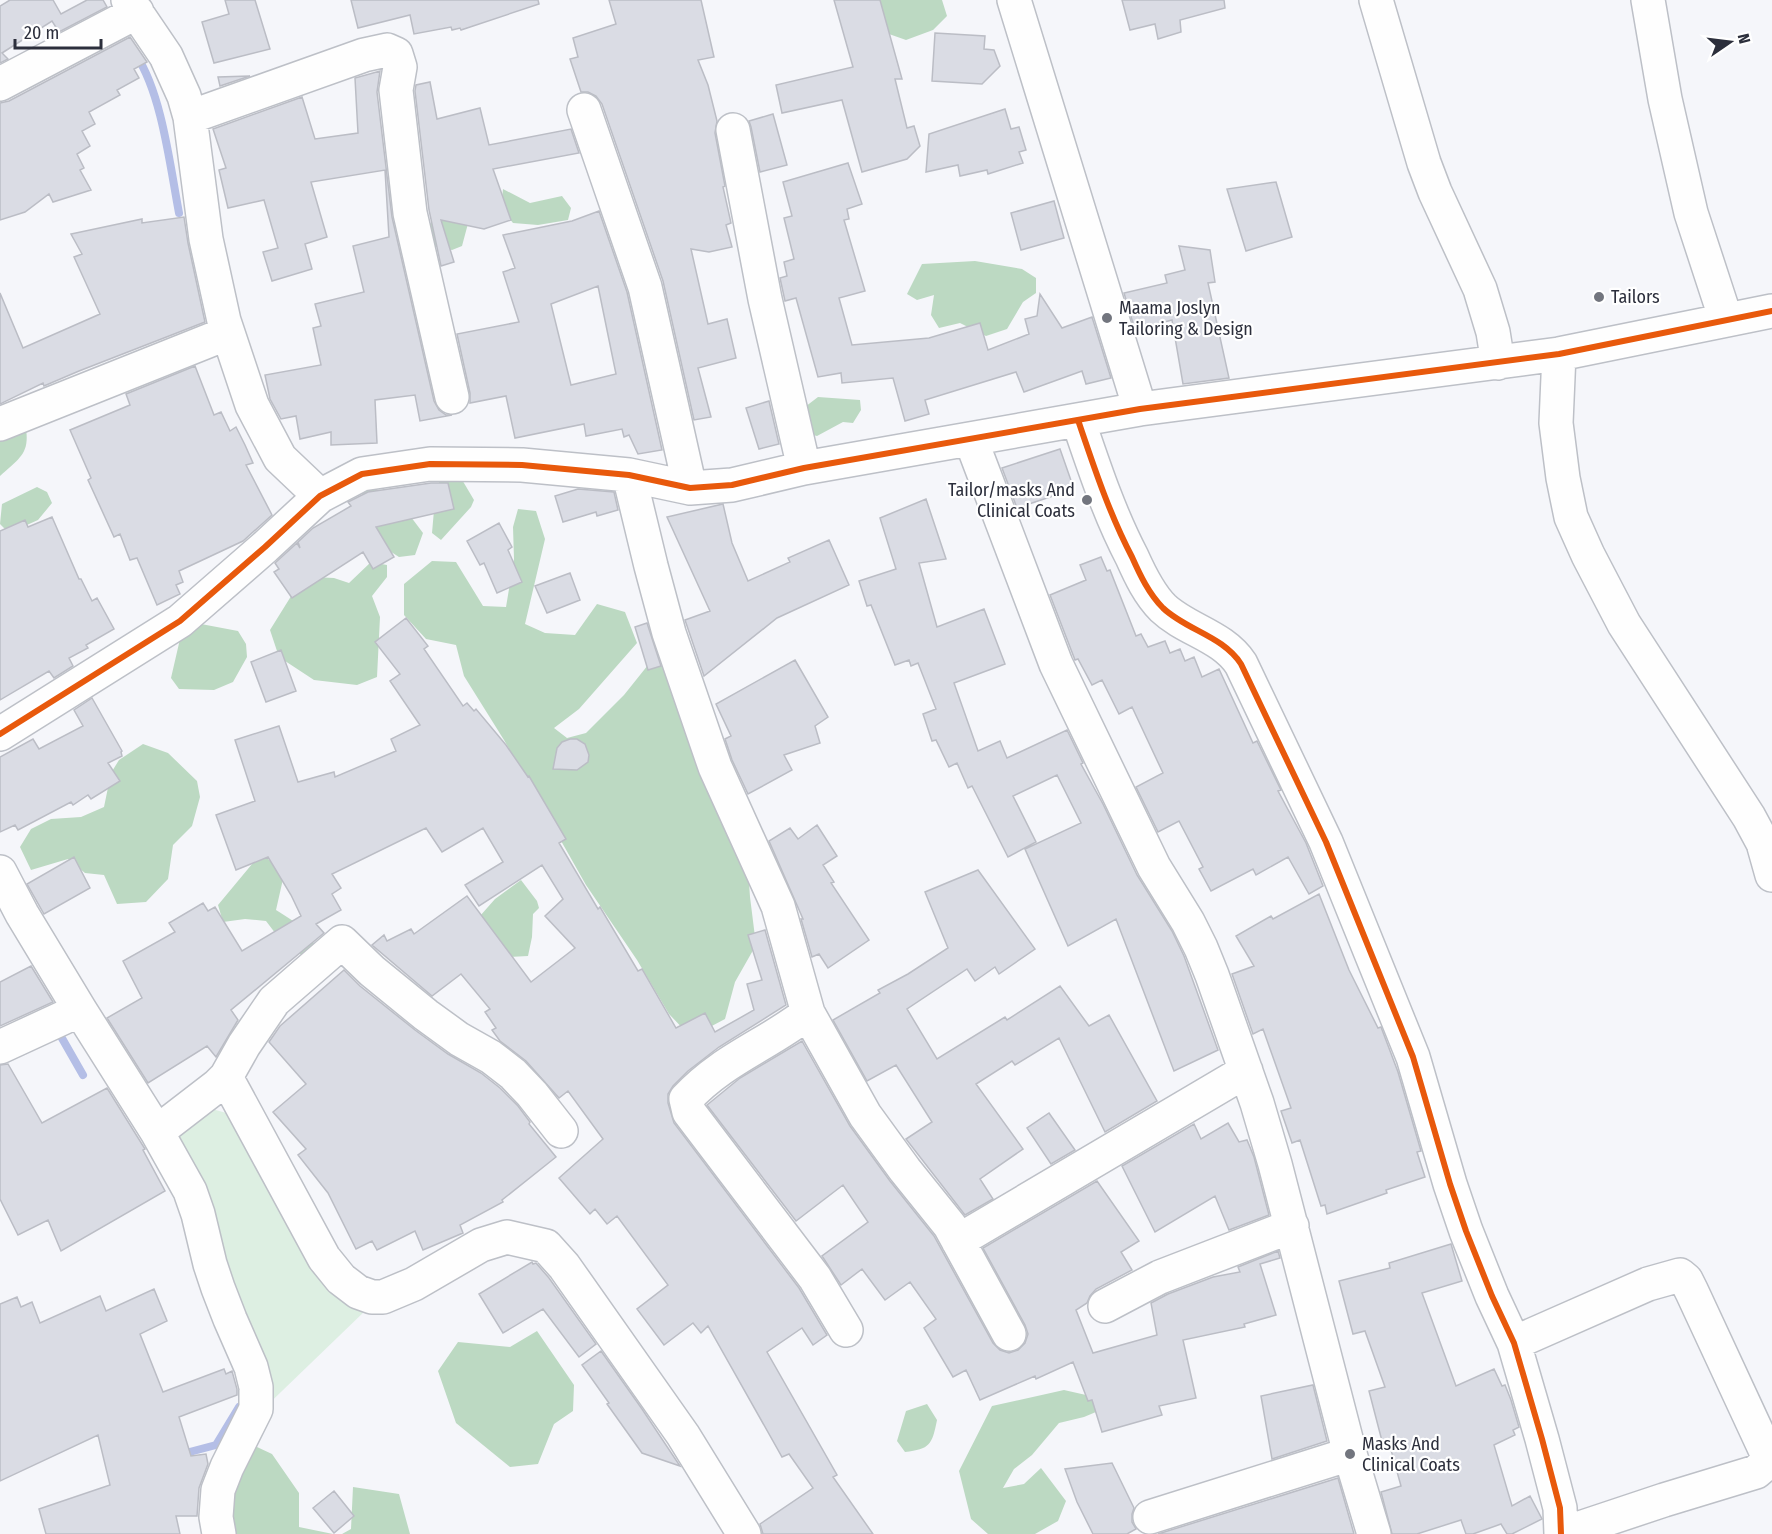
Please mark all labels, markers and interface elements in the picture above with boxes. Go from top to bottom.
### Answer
scale bar [15,12,100,50]
north arrow [1700,12,1760,72]
text: 20 m [24,22,59,44]
text: N [1734,32,1754,45]
place label: Tailors [1611,286,1660,308]
marker: Tailors [1592,290,1606,304]
place label: Maama Joslyn Tailoring & Design [1119,297,1253,340]
marker: Maama Joslyn Tailoring & Design [1100,311,1114,325]
place label: Tailor/masks And Clinical Coats [948,479,1075,522]
marker: Tailor/masks And Clinical Coats [1080,493,1094,507]
place label: Masks And Clinical Coats [1362,1433,1460,1476]
marker: Masks And Clinical Coats [1343,1447,1357,1461]

